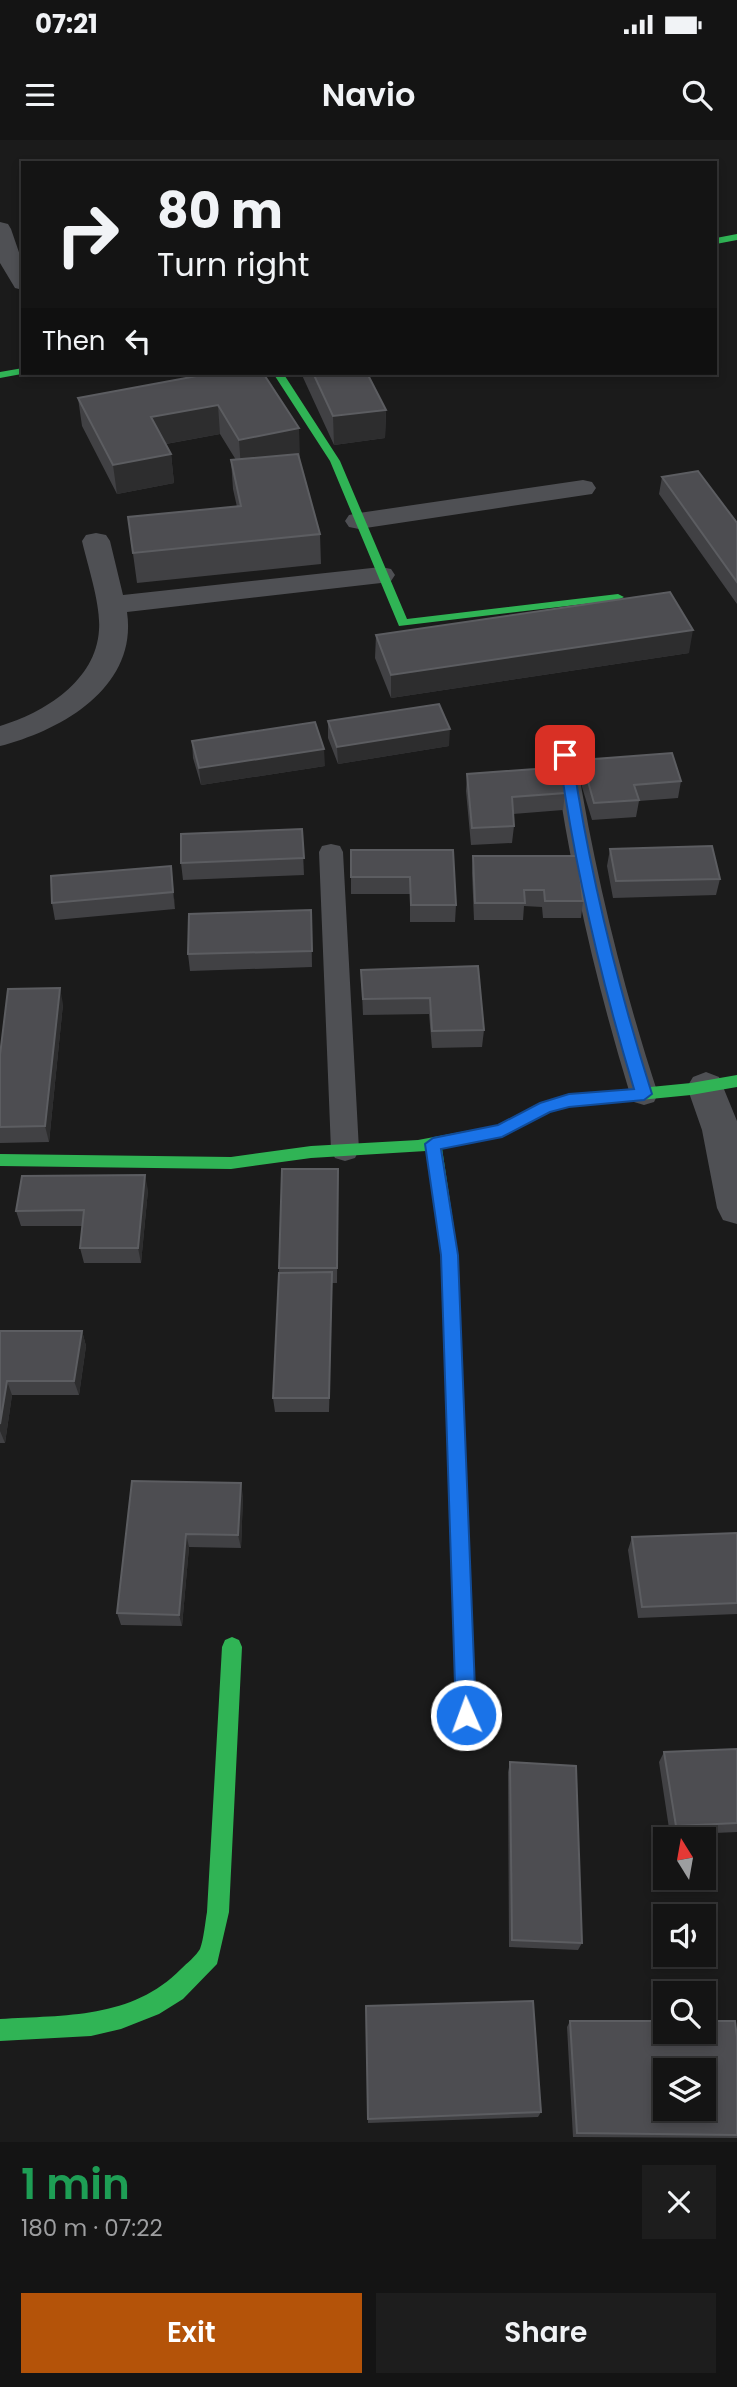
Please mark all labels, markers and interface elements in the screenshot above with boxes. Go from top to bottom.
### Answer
text: 07:21 [35,6,98,42]
text: Navio [322,72,415,117]
icon: menu [21,76,59,114]
icon: search [678,76,716,114]
text: 80 m [157,177,283,245]
icon: right [42,189,133,280]
text: Turn right [157,242,309,287]
icon: left [119,322,157,360]
text: Then [42,323,105,359]
pin [535,725,595,785]
icon: arrive [546,736,584,774]
position arrow [429,1678,503,1752]
north arrow [653,1827,716,1890]
map controls [653,1827,716,2121]
button: sound [653,1904,716,1967]
button: search [653,1981,716,2044]
button: layers [653,2058,716,2121]
text: 1 min [21,2155,130,2214]
button: close [642,2165,716,2239]
text: 180 m · 07:22 [21,2212,163,2244]
button: Exit [21,2293,362,2373]
button: Share [376,2293,716,2373]

